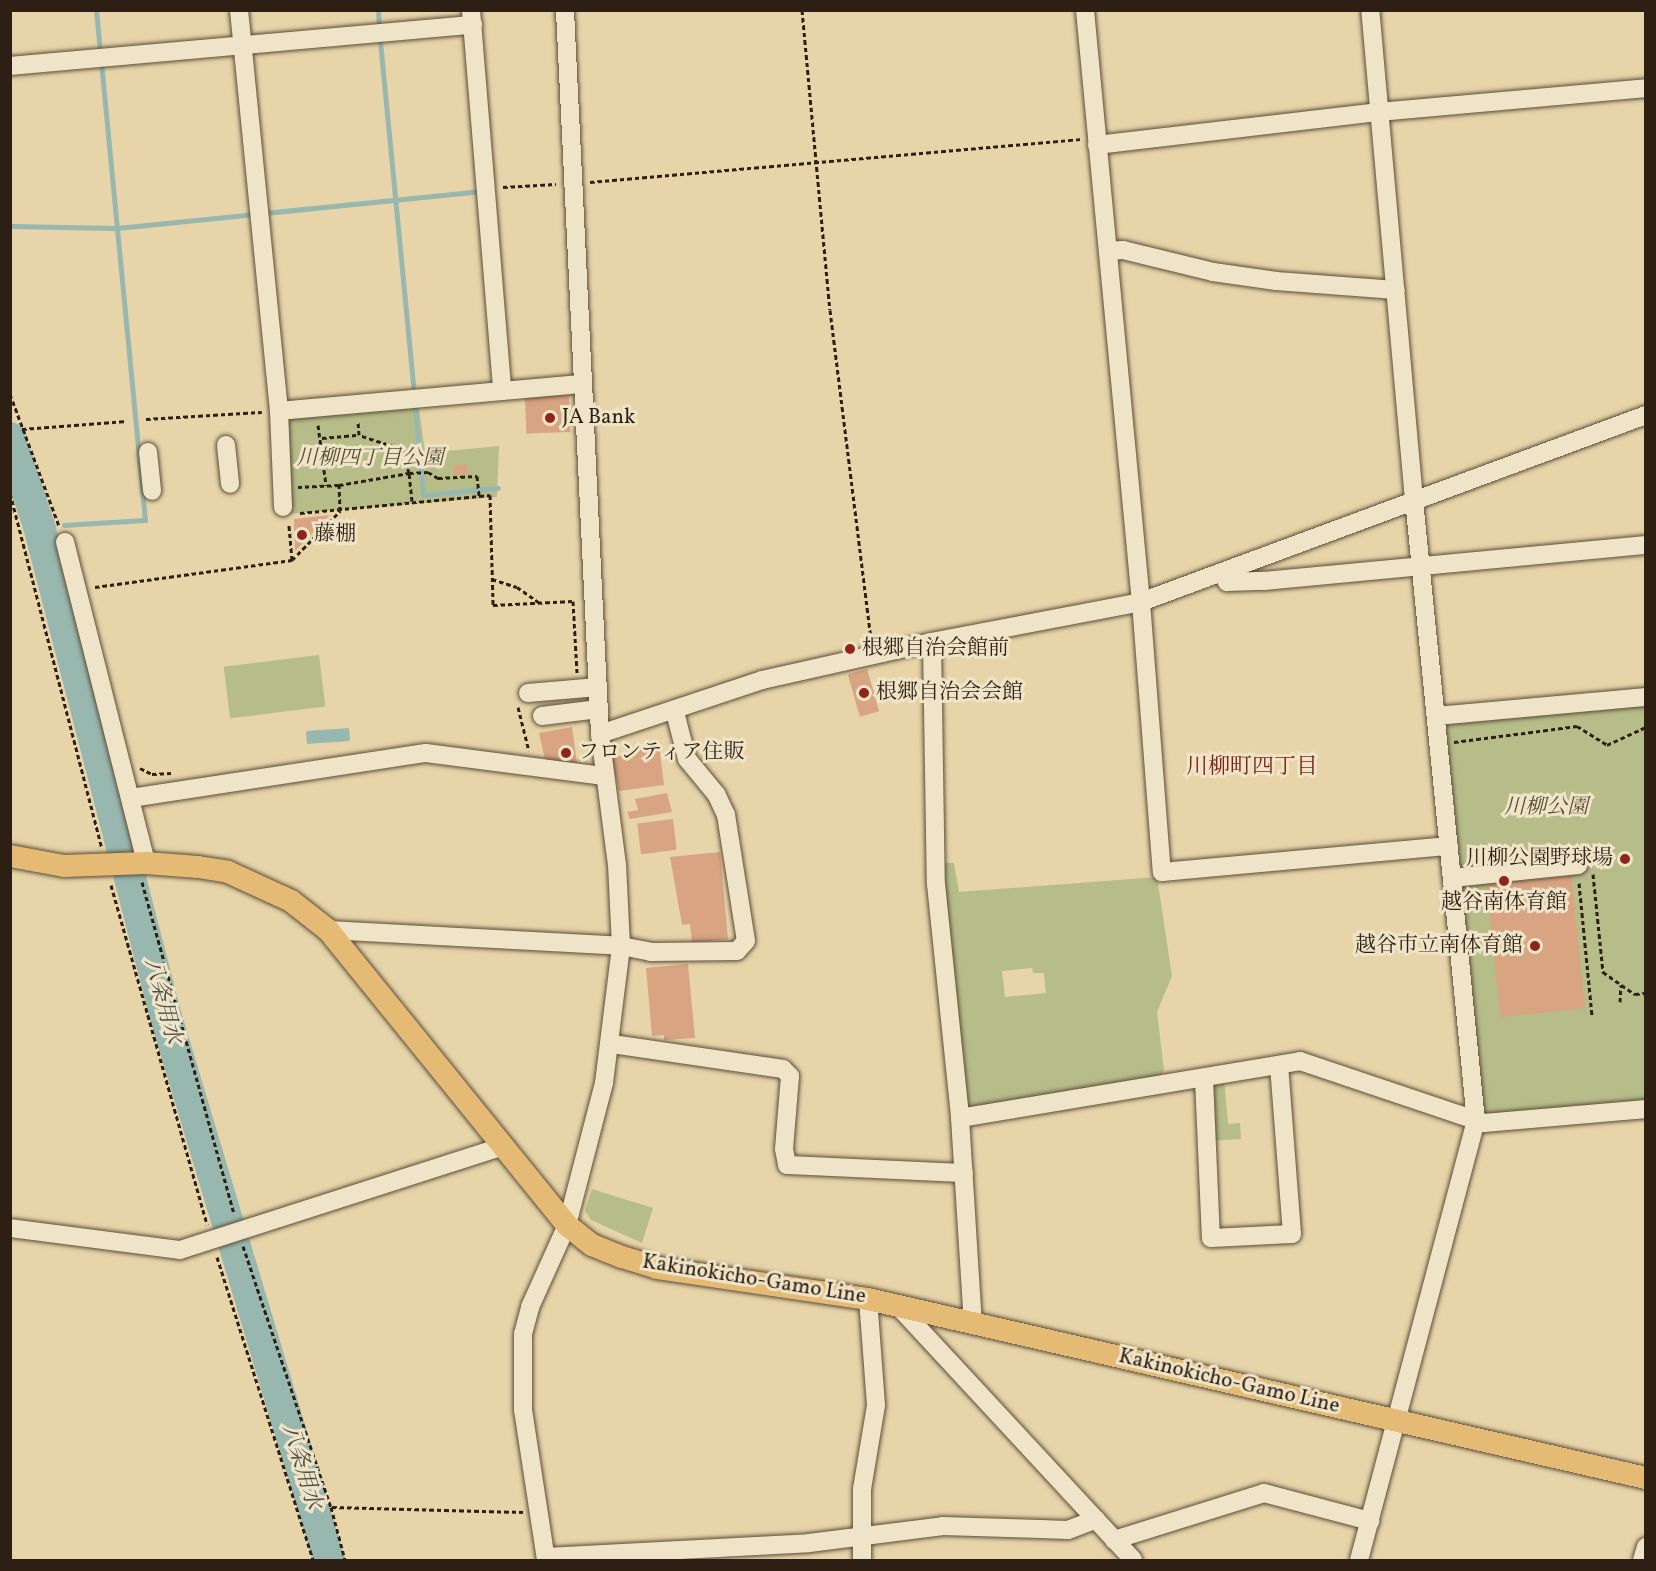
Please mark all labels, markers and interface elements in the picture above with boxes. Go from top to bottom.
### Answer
place label: JA Bank [562,405,635,431]
marker: JA Bank [543,411,557,425]
park label: 川柳四丁目公園 [297,446,443,472]
place label: 藤棚 [314,522,356,548]
marker: 藤棚 [295,528,309,542]
place label: 根郷自治会館前 [862,636,1009,662]
marker: 根郷自治会館前 [843,642,857,656]
place label: 根郷自治会会館 [876,680,1023,706]
marker: 根郷自治会会館 [857,686,871,700]
place label: フロンティア住販 [578,740,746,766]
marker: フロンティア住販 [559,746,573,760]
district label: 川柳町四丁目 [1186,755,1318,781]
park label: 川柳公園 [1504,795,1588,821]
place label: 川柳公園野球場 [1466,846,1613,872]
marker: 川柳公園野球場 [1618,852,1632,866]
marker: 越谷南体育館 [1497,874,1511,888]
place label: 越谷南体育館 [1441,890,1567,916]
place label: 越谷市立南体育館 [1355,933,1523,959]
marker: 越谷市立南体育館 [1528,939,1542,953]
water label: 八条用水 [138,955,186,1047]
street label: Kakinokicho-Gamo Line [641,1250,867,1310]
street label: Kakinokicho-Gamo Line [1116,1344,1342,1420]
water label: 八条用水 [276,1421,326,1513]

